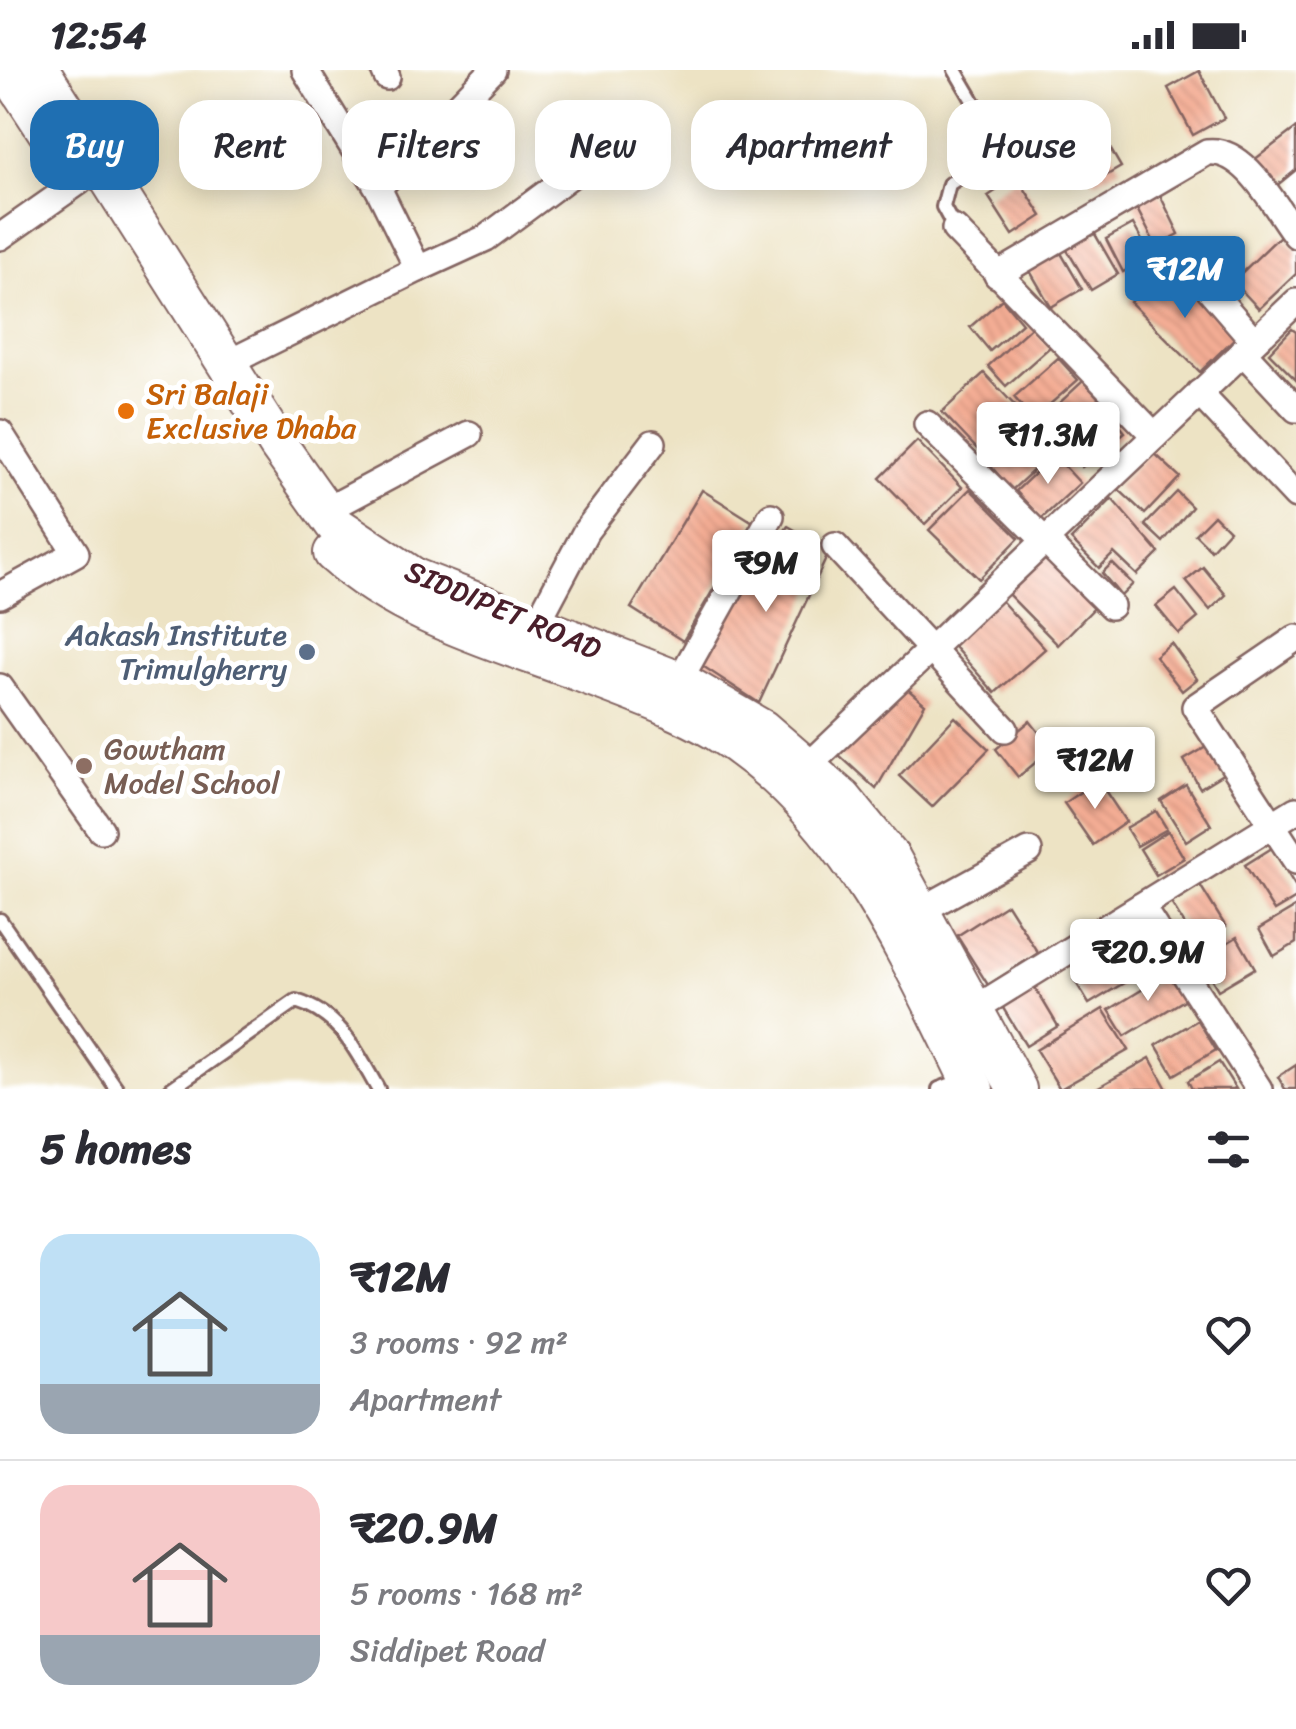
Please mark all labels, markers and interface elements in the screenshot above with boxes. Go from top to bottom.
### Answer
text: 12:54 [50,2,147,69]
chip: Buy [30,100,159,190]
chip: Rent [179,100,322,190]
chip: Filters [342,100,515,190]
chip: New [535,100,671,190]
chip: Apartment [691,100,927,190]
chip: House [947,100,1111,190]
pin: ₹12M [1126,236,1244,321]
text: ₹12M [1147,240,1223,297]
place label: Sri Balaji Exclusive Dhaba [146,367,357,455]
marker: Sri Balaji Exclusive Dhaba [115,400,137,422]
pin: ₹11.3M [967,402,1129,487]
text: ₹11.3M [999,406,1097,463]
pin: ₹9M [718,530,814,615]
text: ₹9M [734,534,798,591]
street label: SIDDIPET ROAD [396,544,610,676]
place label: Aakash Institute Trimulgherry [64,608,287,696]
marker: Aakash Institute Trimulgherry [296,641,318,663]
place label: Gowtham Model School [104,722,281,810]
pin: ₹12M [1036,727,1154,812]
text: ₹12M [1057,731,1133,788]
marker: Gowtham Model School [73,755,95,777]
pin: ₹20.9M [1067,919,1229,1004]
text: ₹20.9M [1092,923,1204,980]
text: 5 homes [40,1112,191,1186]
icon: filters [1201,1122,1256,1177]
text: ₹12M [350,1240,450,1314]
icon: home [120,1274,240,1394]
icon: heart [1201,1307,1256,1362]
text: 3 rooms · 92 m² [350,1314,568,1371]
text: Apartment [350,1371,501,1428]
text: ₹20.9M [350,1491,497,1565]
icon: home [120,1525,240,1645]
icon: heart [1201,1558,1256,1613]
text: 5 rooms · 168 m² [350,1565,583,1622]
text: Siddipet Road [350,1622,545,1679]

